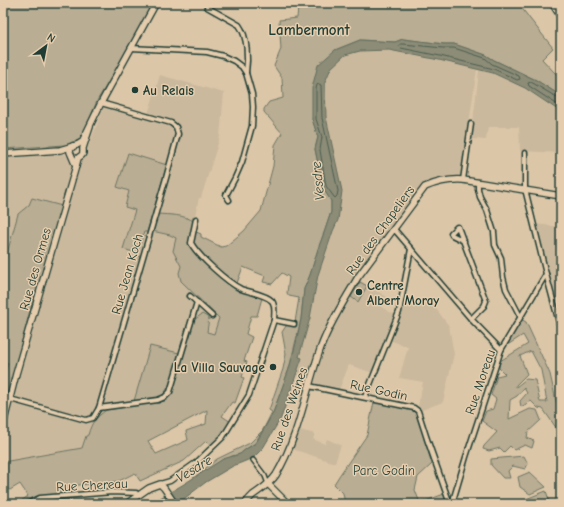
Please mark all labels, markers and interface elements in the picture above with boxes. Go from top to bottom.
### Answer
district label: Lambermont [268,21,351,39]
north arrow [26,26,66,66]
text: N [45,31,58,45]
place label: Au Relais [143,83,194,98]
marker: Au Relais [130,85,140,95]
water label: Vesdre [307,161,329,201]
street label: Rue des Chapeliers [343,183,417,277]
street label: Rue des Ormes [16,226,54,312]
street label: Rue Jean Koch [108,232,146,316]
place label: Centre Albert Moray [367,278,439,308]
marker: Centre Albert Moray [354,287,364,297]
street label: Rue Moreau [462,348,498,416]
place label: La Villa Sauvage [174,360,266,375]
marker: La Villa Sauvage [268,362,278,372]
street label: Rue des Weines [268,365,310,453]
street label: Rue Godin [349,377,409,403]
water label: Vesdre [173,452,215,486]
park label: Parc Godin [353,463,415,478]
street label: Rue Chereau [56,476,128,494]

